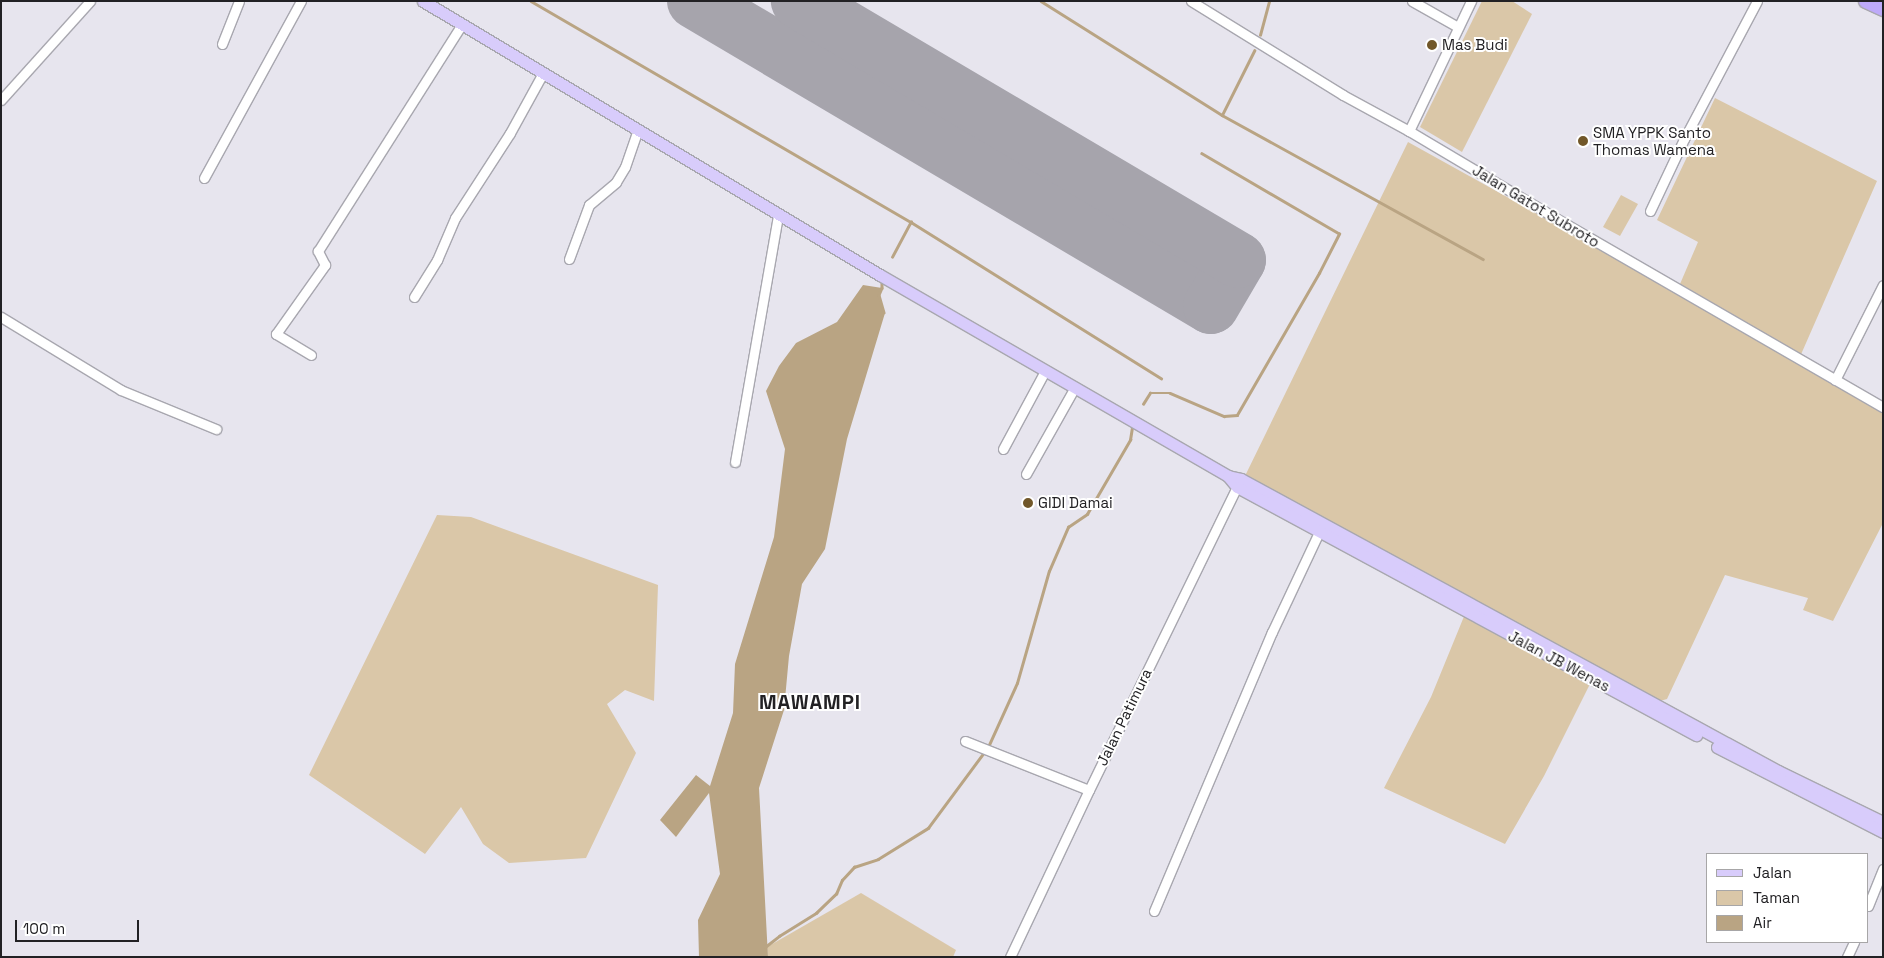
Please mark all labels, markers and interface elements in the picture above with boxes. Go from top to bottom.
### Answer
place label: Mas Budi [1442,36,1508,54]
marker: Mas Budi [1426,39,1438,51]
place label: SMA YPPK Santo Thomas Wamena [1593,123,1715,158]
marker: SMA YPPK Santo Thomas Wamena [1577,135,1589,147]
street label: Jalan Gatot Subroto [1469,161,1603,251]
place label: GIDI Damai [1038,494,1113,512]
marker: GIDI Damai [1022,497,1034,509]
street label: Jalan JB Wenas [1505,627,1613,695]
street label: Jalan Patimura [1093,665,1155,769]
district label: MAWAMPI [758,690,862,714]
legend [1706,853,1869,943]
text: Jalan [1753,863,1792,882]
text: Taman [1753,888,1800,907]
scale bar [18,910,141,942]
text: Air [1753,913,1772,932]
text: 100 m [23,919,65,938]

